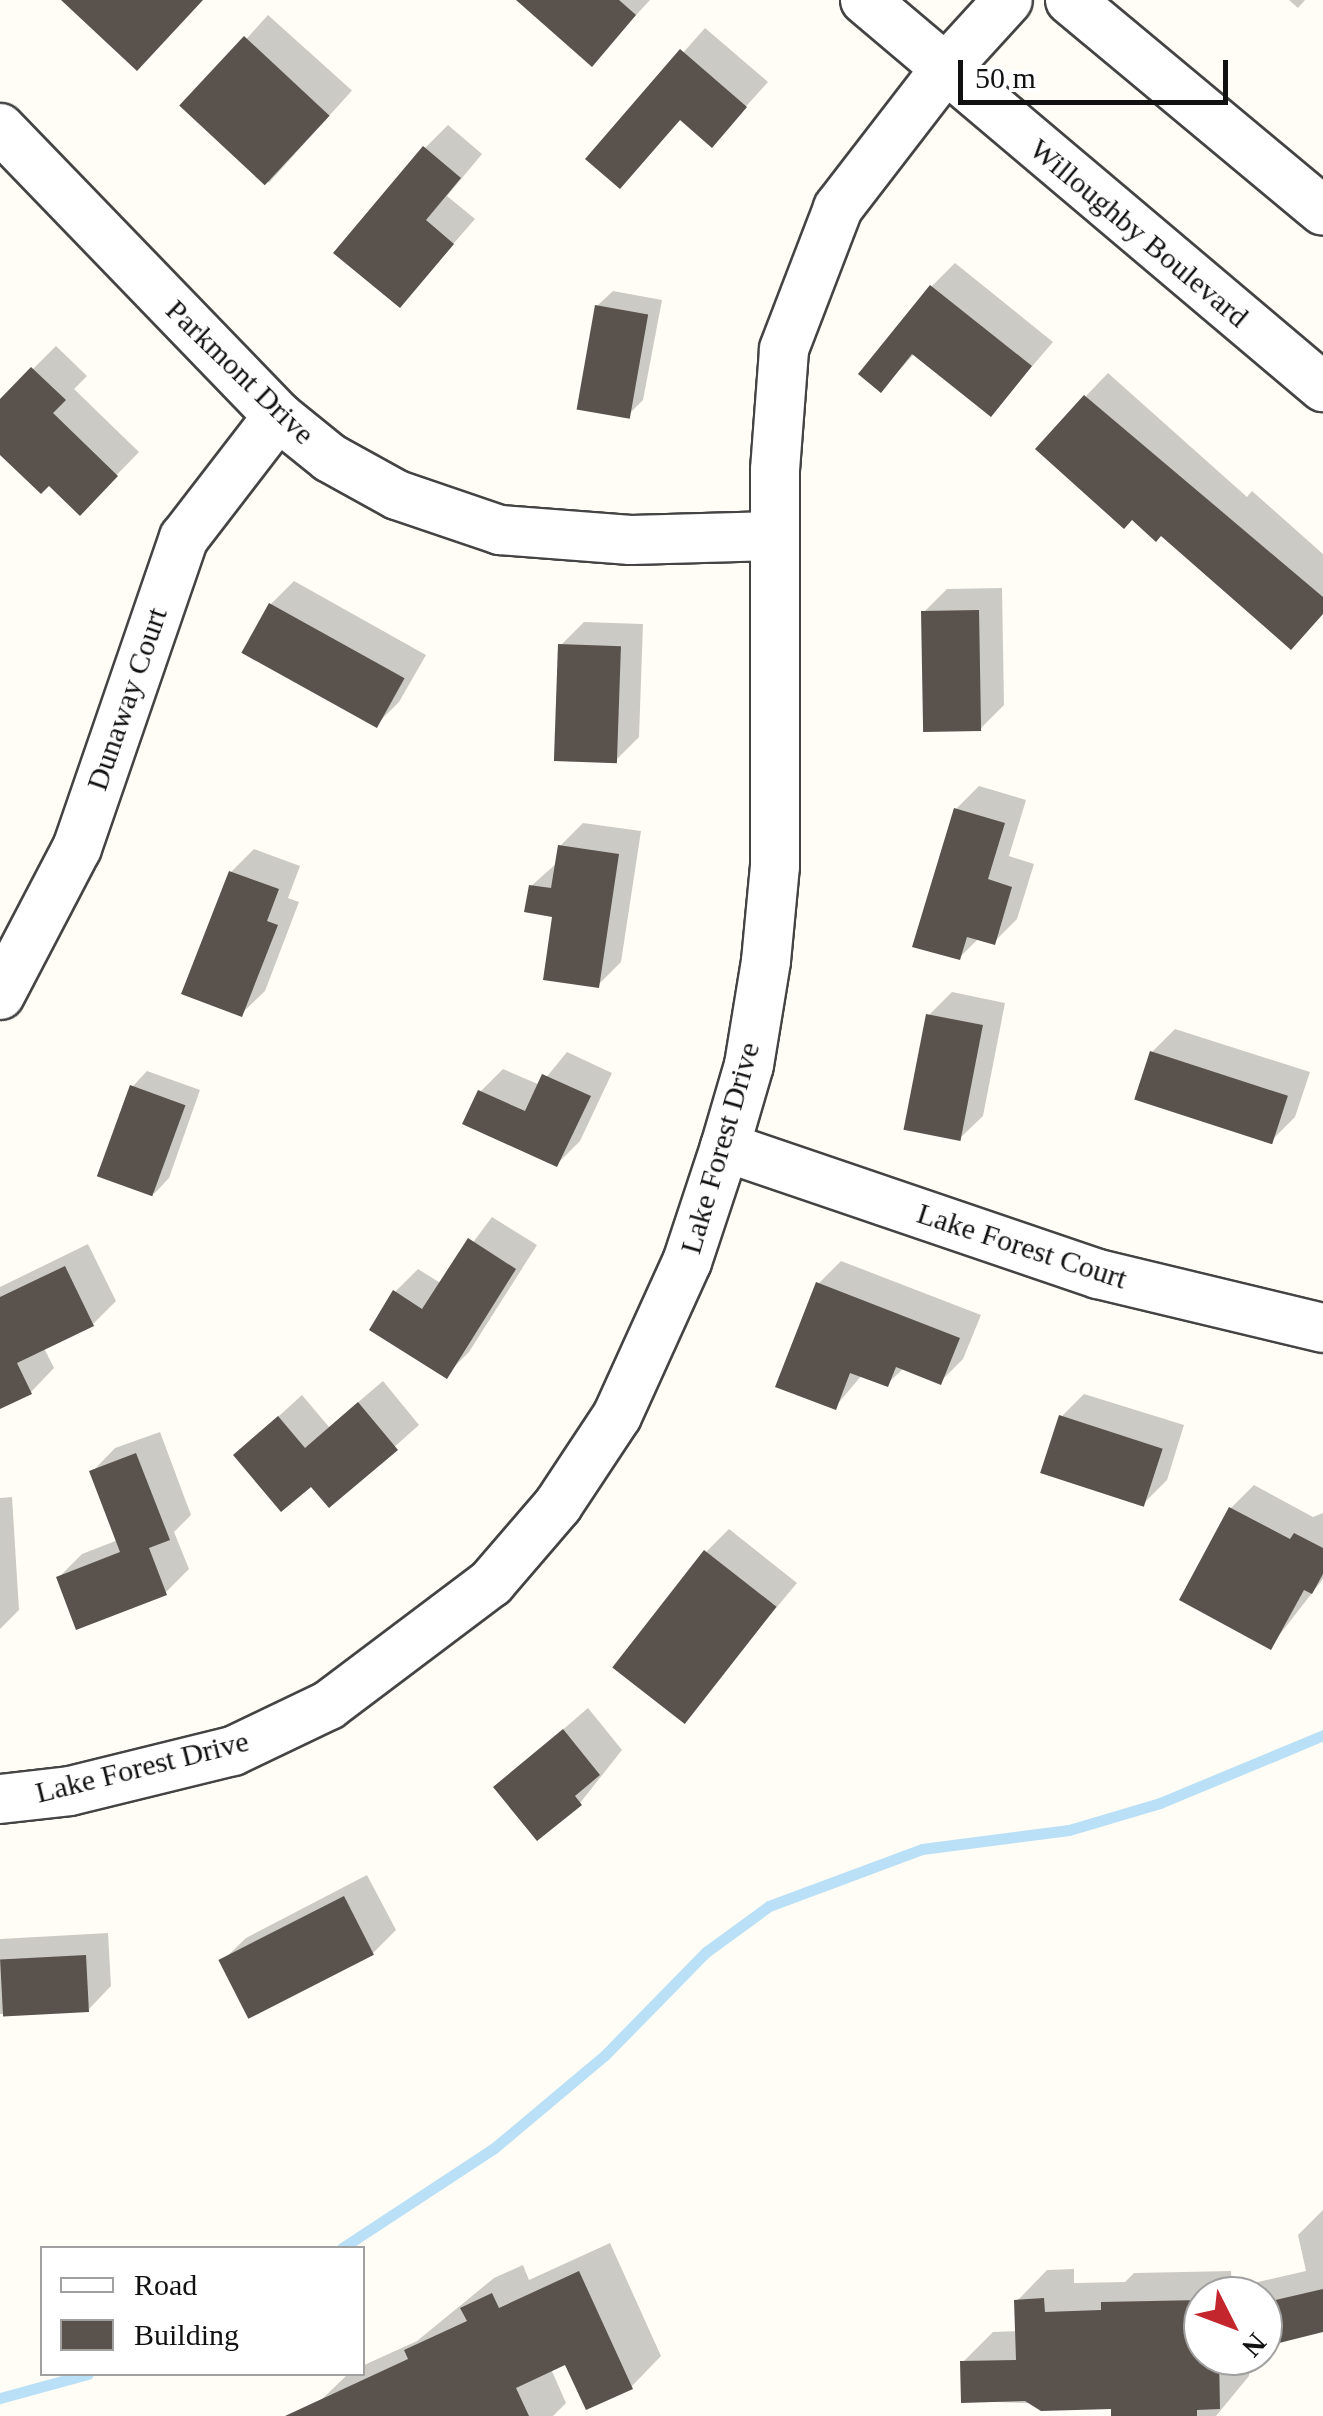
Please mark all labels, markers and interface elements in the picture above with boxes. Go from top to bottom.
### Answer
scale bar [963,40,1233,102]
text: 50 m [975,61,1036,94]
street label: Willoughby Boulevard [1022,131,1256,335]
street label: Parkmont Drive [158,292,322,452]
street label: Dunaway Court [79,603,175,795]
street label: Lake Forest Drive [673,1038,767,1258]
street label: Lake Forest Court [913,1195,1131,1297]
street label: Lake Forest Drive [32,1723,252,1811]
legend [40,2246,365,2376]
text: Road [134,2268,197,2301]
north arrow [1183,2276,1283,2376]
text: Building [134,2318,239,2351]
text: N [1236,2327,1272,2363]

